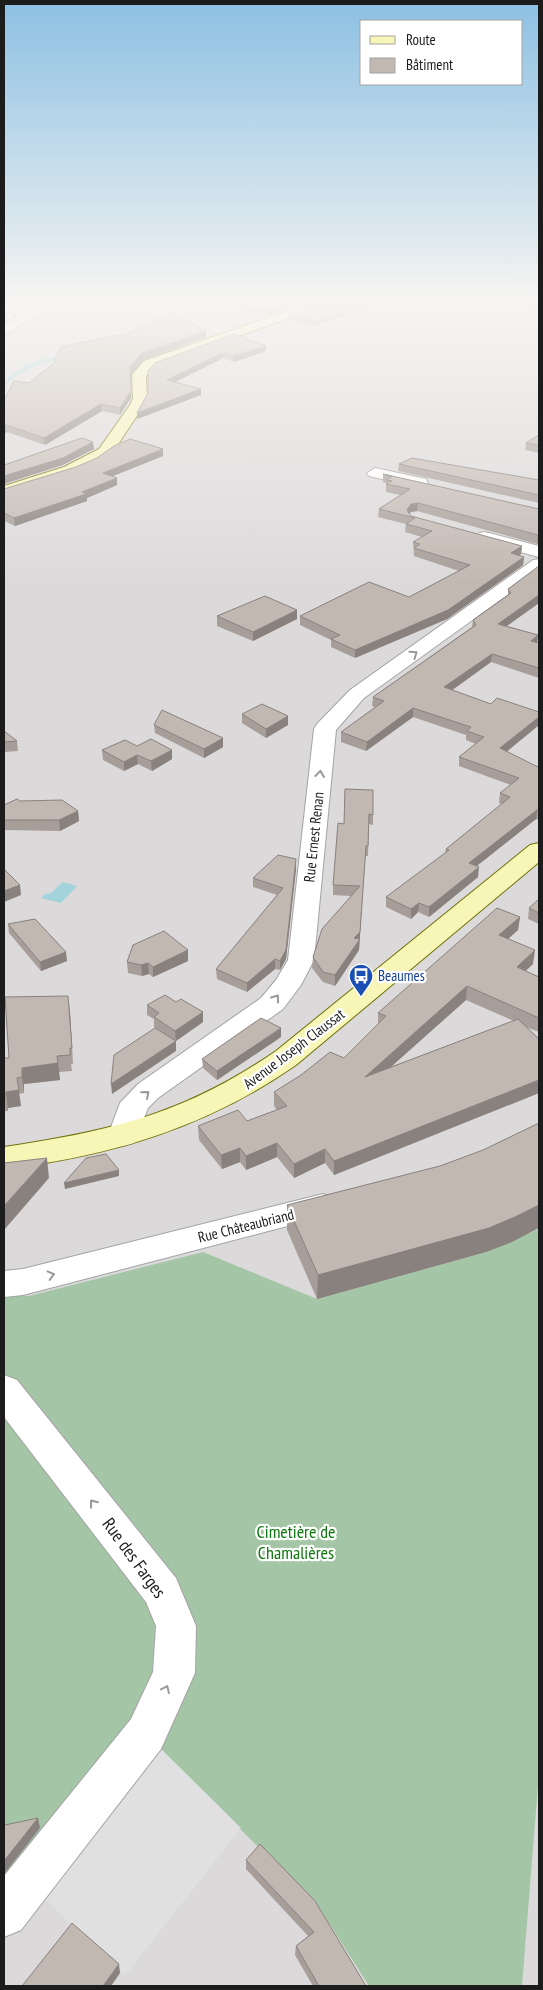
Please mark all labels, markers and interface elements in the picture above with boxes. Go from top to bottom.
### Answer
legend [360,20,523,85]
text: Route [406,30,436,49]
text: Bâtiment [406,55,453,74]
one-way arrow [408,651,418,660]
one-way arrow [314,770,325,778]
street label: Rue Ernest Renan [299,791,328,883]
bus stop icon: Beaumes [348,963,374,997]
place label: Beaumes [378,966,425,985]
one-way arrow [270,994,279,1003]
street label: Avenue Joseph Claussat [239,1004,348,1093]
one-way arrow [140,1090,149,1099]
street label: Rue Châteaubriand [196,1204,296,1247]
one-way arrow [47,1270,56,1281]
one-way arrow [90,1500,98,1509]
street label: Rue des Farges [98,1513,171,1602]
park label: Cimetière de Chamalières [256,1520,336,1564]
one-way arrow [160,1685,170,1694]

